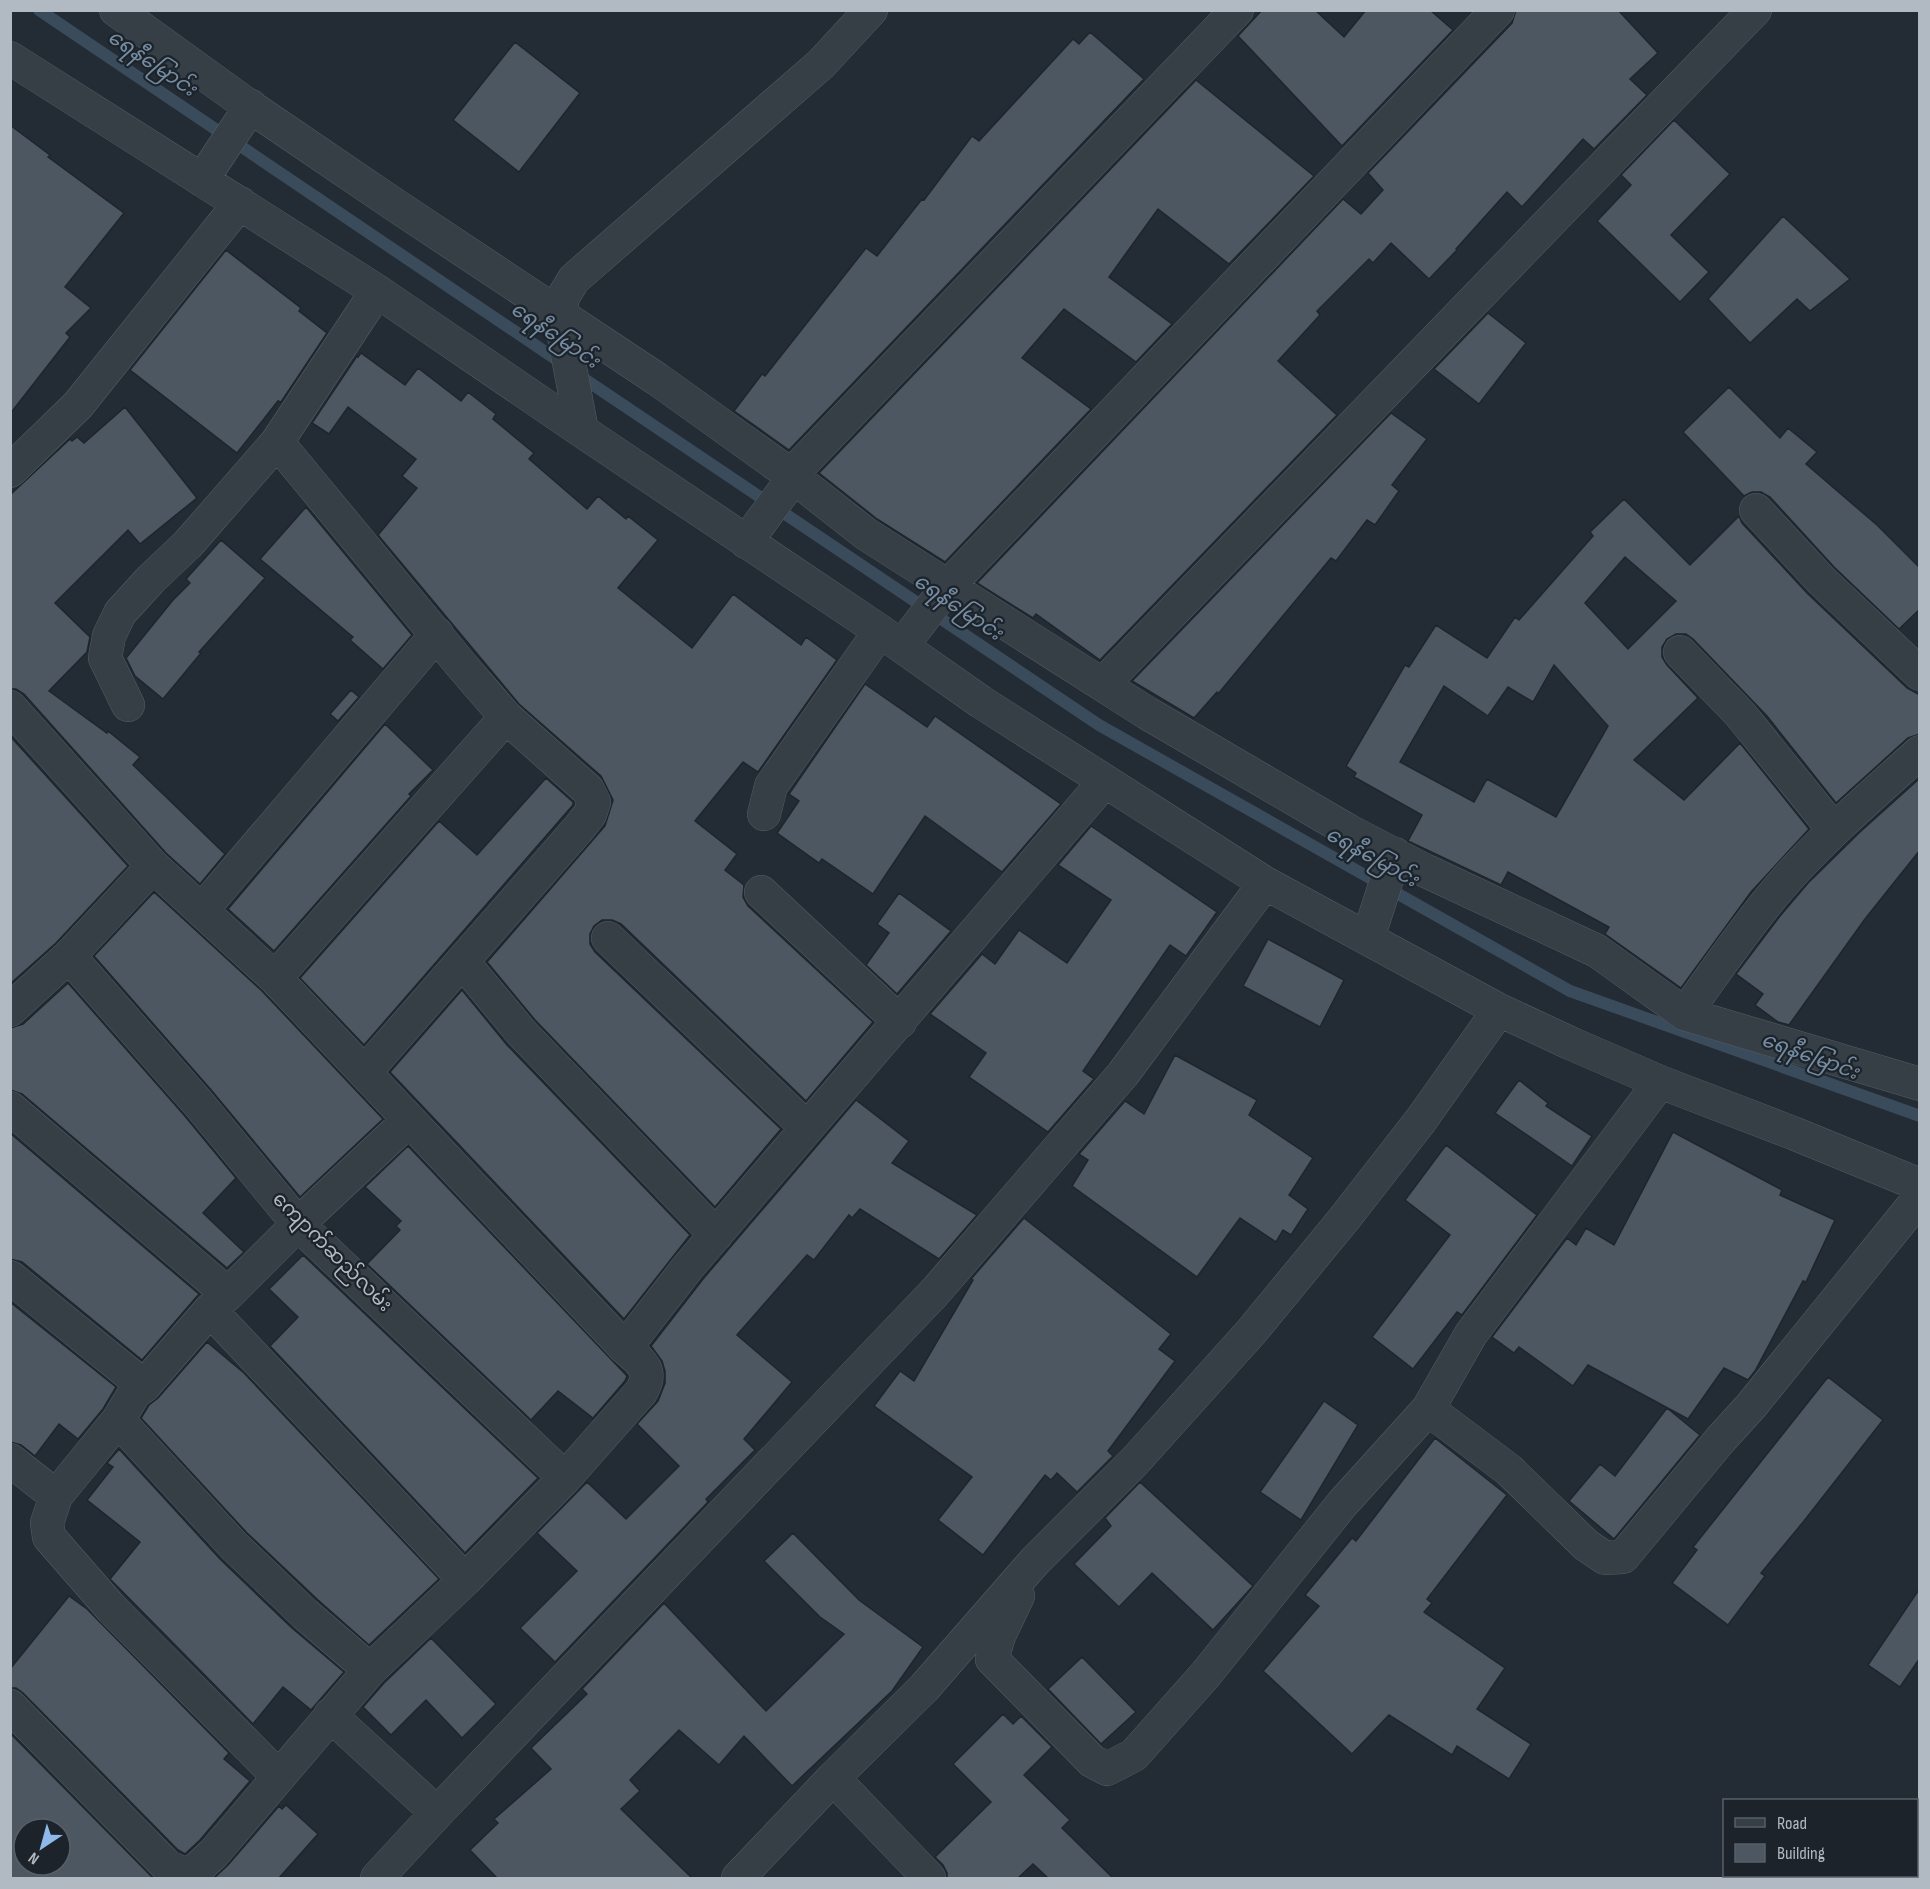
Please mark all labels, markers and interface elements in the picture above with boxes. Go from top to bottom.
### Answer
water label: ရေနီမြောင်း [101,22,204,106]
water label: ရေနီမြောင်း [504,294,607,378]
water label: ရေနီမြောင်း [907,566,1010,650]
water label: ရေနီမြောင်း [1319,819,1426,897]
water label: ရေနီမြောင်း [1756,1024,1865,1090]
street label: ကျောက်ဆည်လမ်း [265,1185,399,1319]
legend [1723,1799,1918,1877]
text: Road [1777,1813,1807,1834]
north arrow [12,1817,72,1877]
text: Building [1777,1843,1825,1864]
text: N [25,1848,43,1868]

